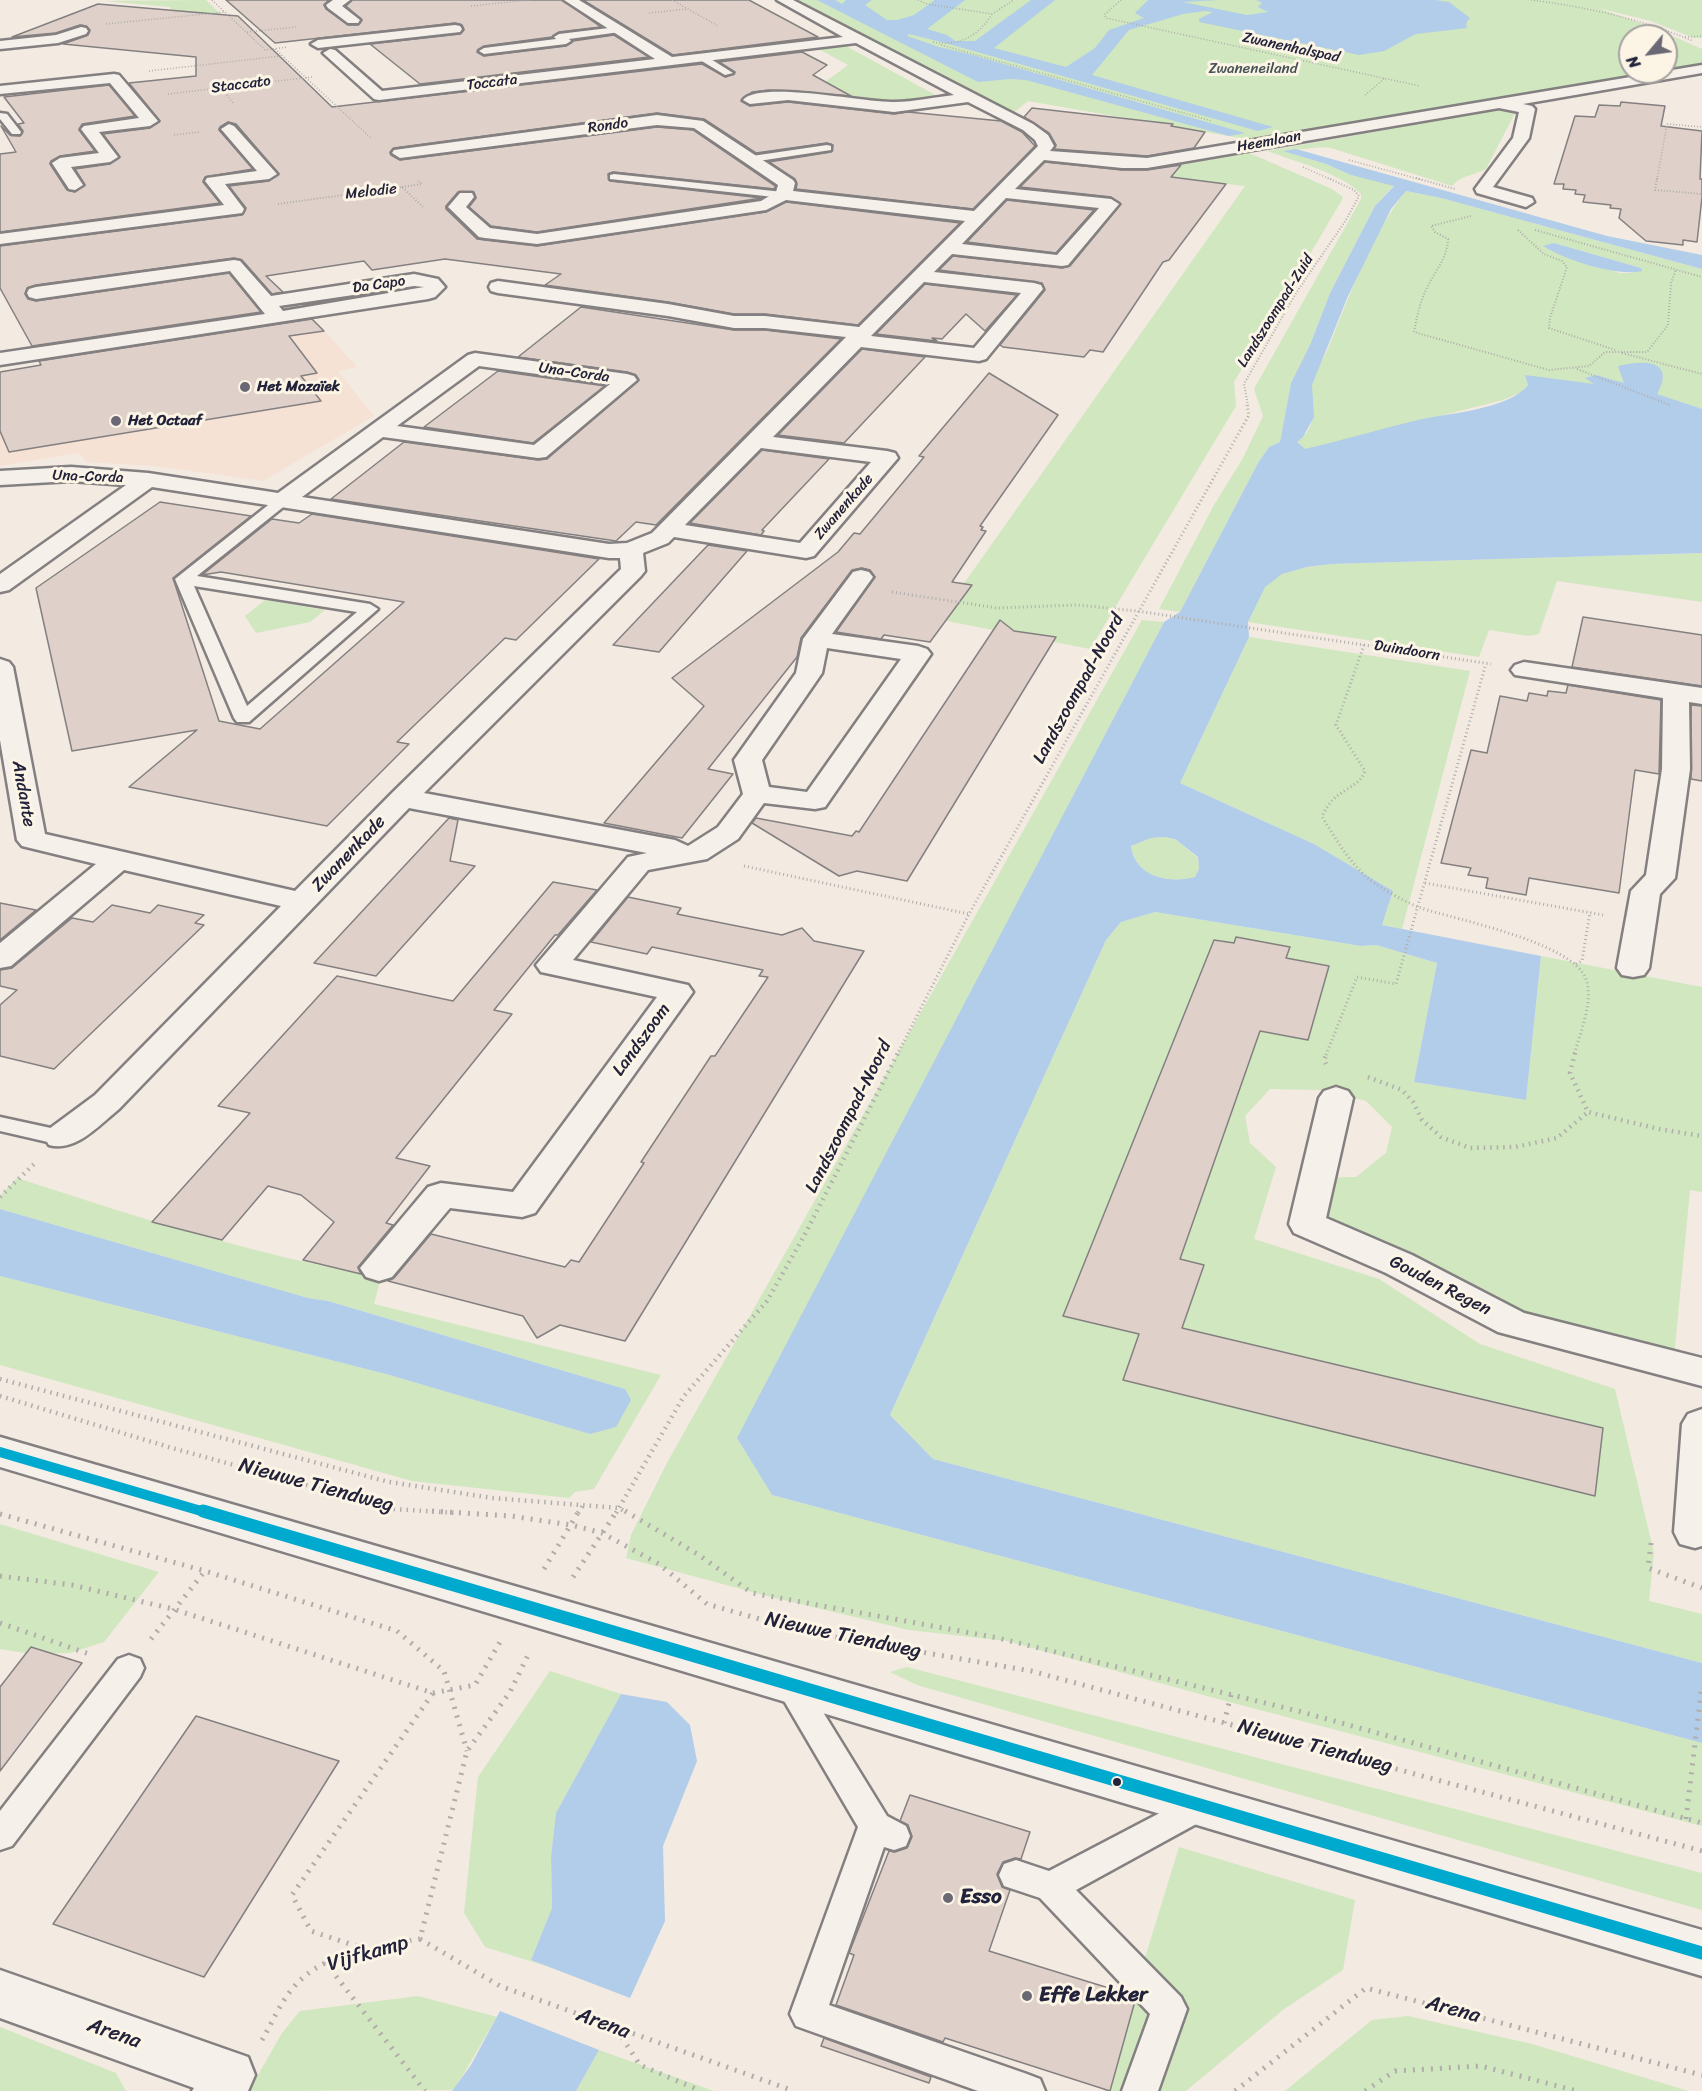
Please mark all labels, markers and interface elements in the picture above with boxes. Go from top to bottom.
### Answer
north arrow [1618,24,1678,84]
street label: Zwanenhalspad [1241,29,1341,67]
text: N [1618,50,1649,74]
park label: Zwaneneiland [1208,60,1298,78]
street label: Toccata [466,71,518,95]
street label: Staccato [210,72,272,98]
street label: Rondo [587,114,629,138]
street label: Heemlaan [1235,127,1303,157]
street label: Melodie [344,180,398,204]
street label: Landszoompad-Zuid [1234,251,1318,371]
street label: Da Capo [352,272,406,298]
street label: Una-Corda [538,359,610,387]
place label: Het Mozaïek [257,378,340,396]
marker: Het Mozaïek [238,380,252,394]
place label: Het Octaaf [128,412,202,430]
marker: Het Octaaf [109,414,123,428]
street label: Una-Corda [52,467,124,487]
street label: Zwanenkade [811,470,877,544]
street label: Landszoompad-Noord [1029,610,1129,768]
street label: Duindoorn [1373,637,1441,665]
street label: Andante [7,759,39,829]
street label: Zwanenkade [307,811,391,897]
street label: Landszoom [608,1000,676,1080]
street label: Landszoompad-Noord [801,1037,897,1197]
street label: Gouden Regen [1386,1251,1494,1321]
street label: Nieuwe Tiendweg [236,1453,396,1519]
street label: Nieuwe Tiendweg [763,1607,923,1665]
street label: Nieuwe Tiendweg [1235,1714,1395,1780]
unlabelled marker [1111,1776,1123,1788]
place label: Esso [960,1885,1002,1911]
marker: Esso [941,1891,955,1905]
street label: Vijfkamp [325,1930,411,1978]
place label: Effe Lekker [1039,1983,1148,2009]
marker: Effe Lekker [1020,1989,1034,2003]
street label: Arena [1423,1991,1483,2029]
street label: Arena [573,2003,633,2045]
street label: Arena [84,2013,144,2055]

